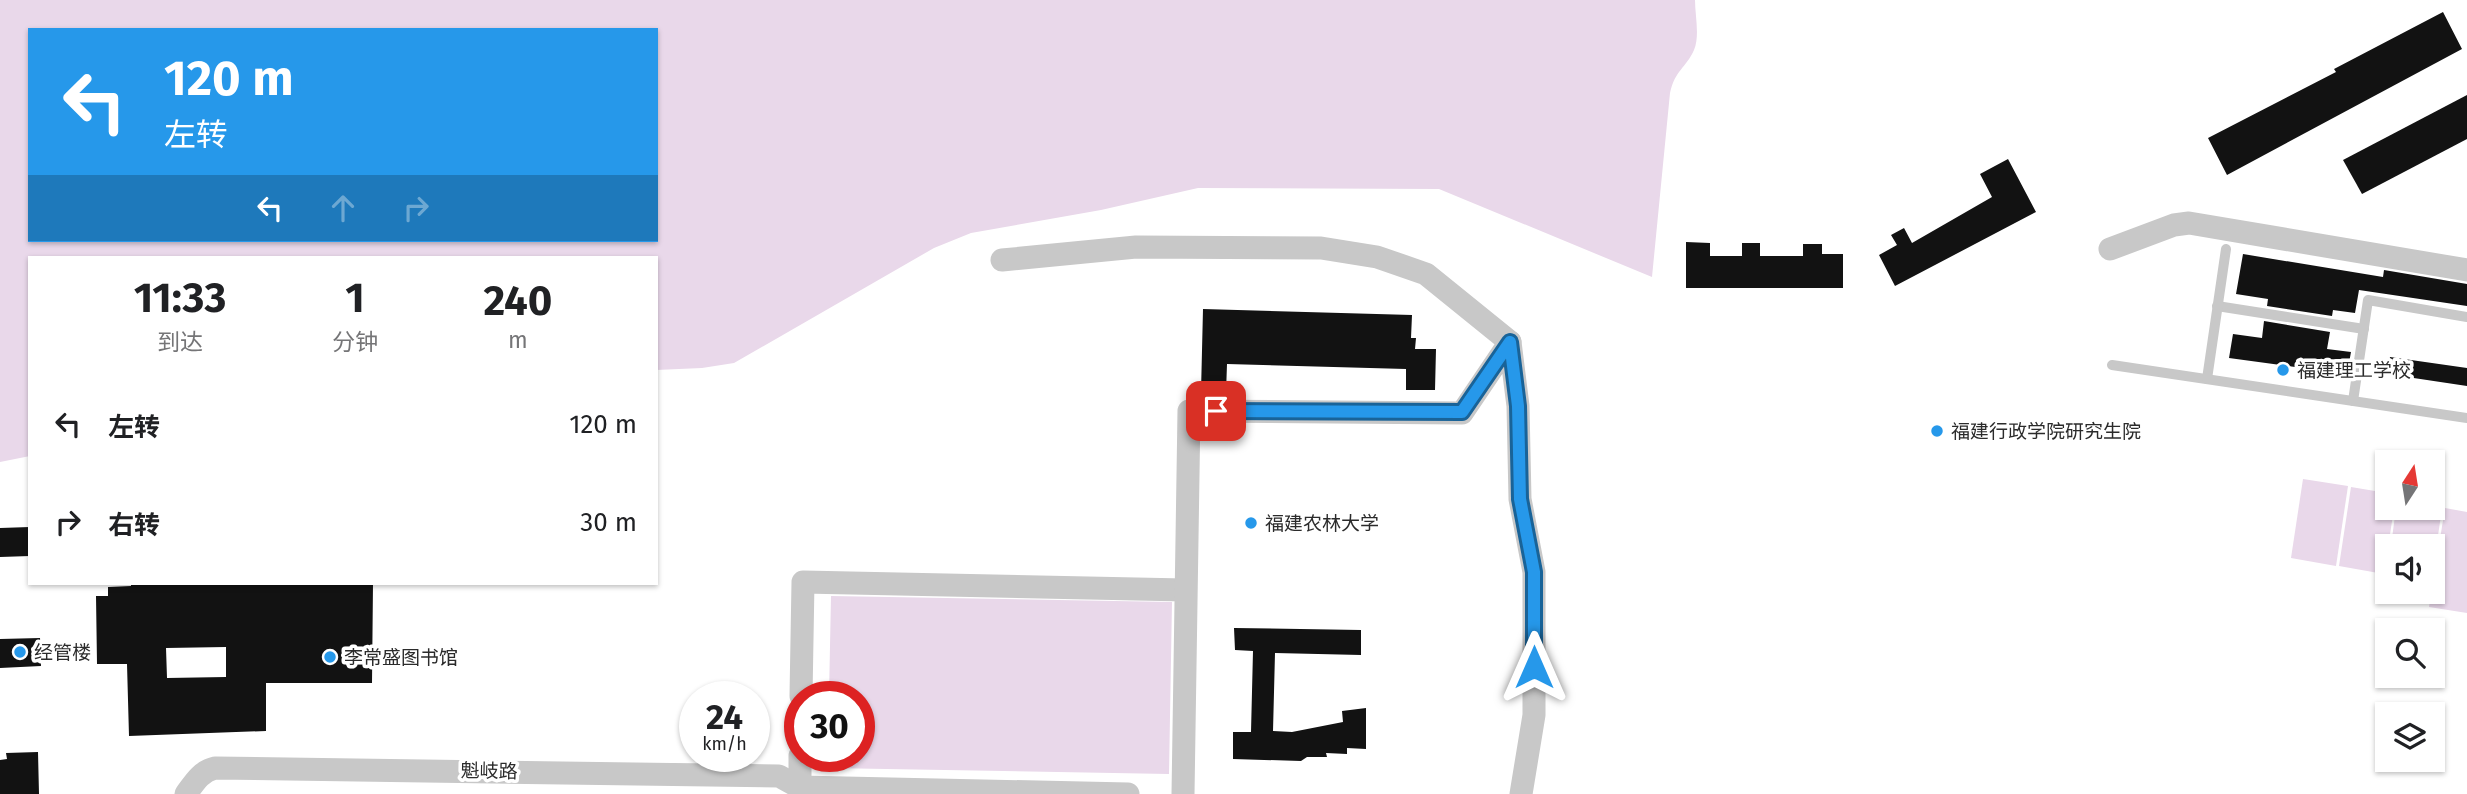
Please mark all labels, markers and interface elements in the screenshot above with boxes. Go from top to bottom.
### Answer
text: 120 m [164,49,294,108]
icon: left [49,56,140,147]
text: 左转 [164,116,228,154]
icon: left [251,189,289,227]
icon: ahead [324,189,362,227]
icon: right [397,189,435,227]
text: 11:33 [134,273,226,323]
text: 1 [345,273,365,323]
text: 240 [484,276,552,326]
text: m [508,326,528,354]
text: 到达 [157,328,203,356]
text: 分钟 [332,328,378,356]
place label: 福建理工学校 [2297,359,2411,382]
marker: 福建理工学校 [2275,362,2291,378]
pin [1186,381,1246,441]
icon: arrive [1197,392,1235,430]
icon: left [49,405,87,443]
text: 120 m [569,409,637,440]
text: 左转 [108,412,160,443]
place label: 福建行政学院研究生院 [1951,420,2141,443]
marker: 福建行政学院研究生院 [1929,423,1945,439]
north arrow [2375,450,2445,520]
map controls [2375,450,2445,772]
icon: right [49,503,87,541]
text: 30 m [580,507,637,538]
text: 右转 [108,510,160,541]
place label: 福建农林大学 [1265,512,1379,535]
marker: 福建农林大学 [1243,515,1259,531]
button: sound [2375,534,2445,604]
button: search [2375,618,2445,688]
position arrow [1497,630,1571,704]
place label: 经管楼 [34,641,91,664]
marker: 经管楼 [12,644,28,660]
place label: 李常盛图书馆 [344,646,458,669]
marker: 李常盛图书馆 [322,649,338,665]
speed limit sign: 30 [784,681,875,772]
text: 24 [706,696,743,738]
button: layers [2375,702,2445,772]
text: km/h [702,733,747,755]
street label: 魁岐路 [460,759,518,783]

